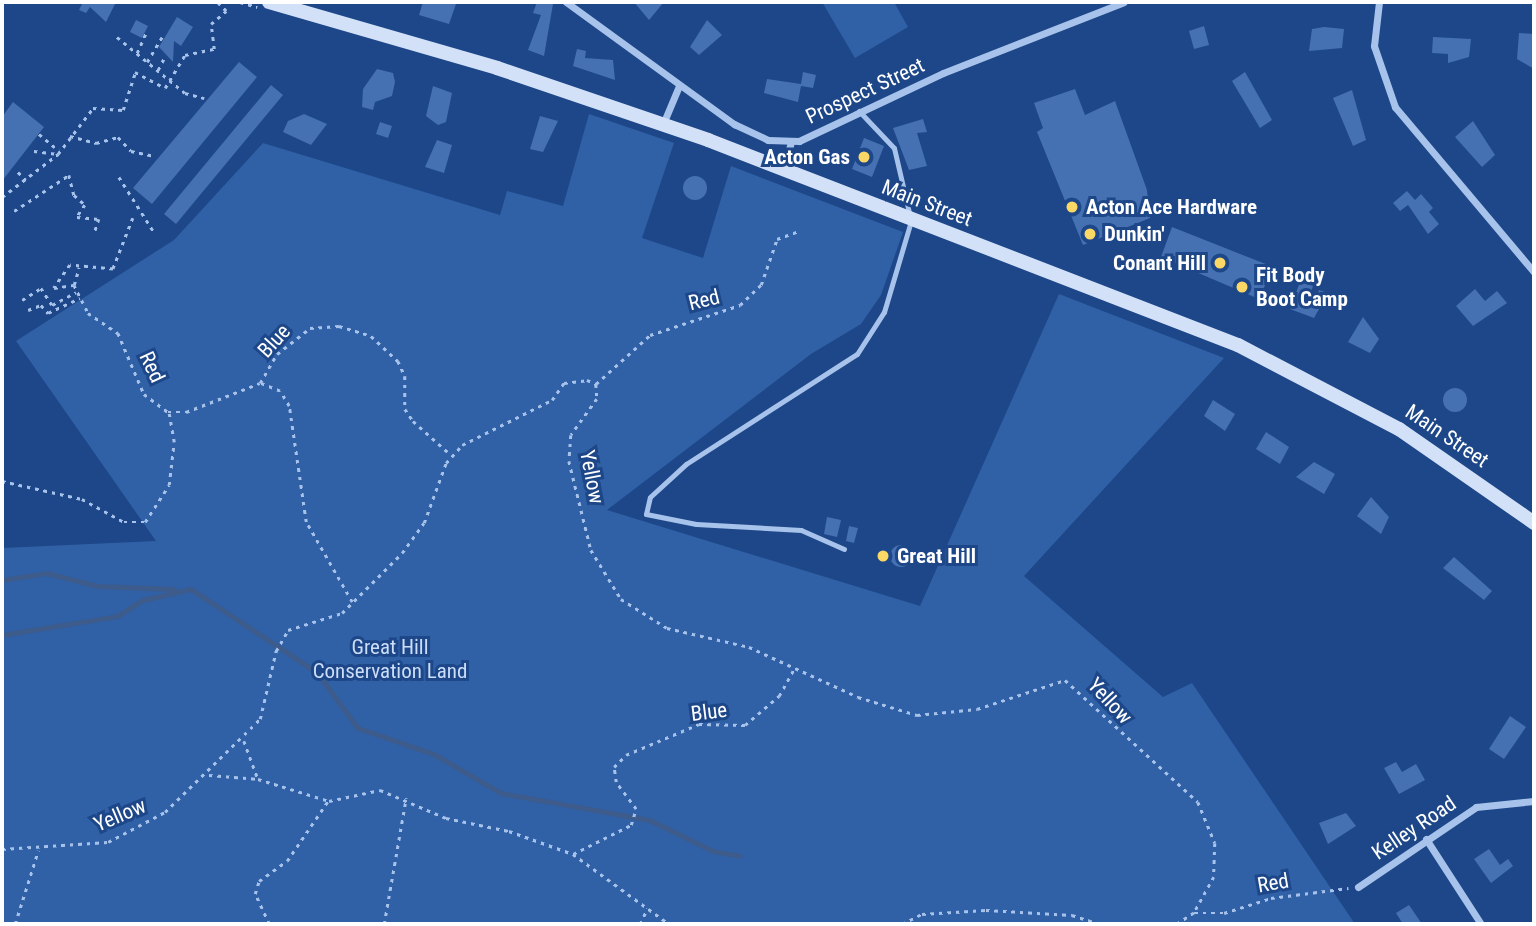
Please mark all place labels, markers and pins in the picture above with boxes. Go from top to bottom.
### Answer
place label: Acton Gas [764,144,850,170]
marker: Acton Gas [856,149,872,165]
place label: Acton Ace Hardware [1086,194,1257,220]
marker: Acton Ace Hardware [1064,199,1080,215]
place label: Dunkin' [1104,221,1165,247]
marker: Dunkin' [1082,226,1098,242]
place label: Conant Hill [1113,250,1206,276]
marker: Conant Hill [1212,255,1228,271]
place label: Fit Body Boot Camp [1256,262,1348,312]
marker: Fit Body Boot Camp [1234,279,1250,295]
place label: Great Hill [897,543,976,569]
marker: Great Hill [875,548,891,564]

